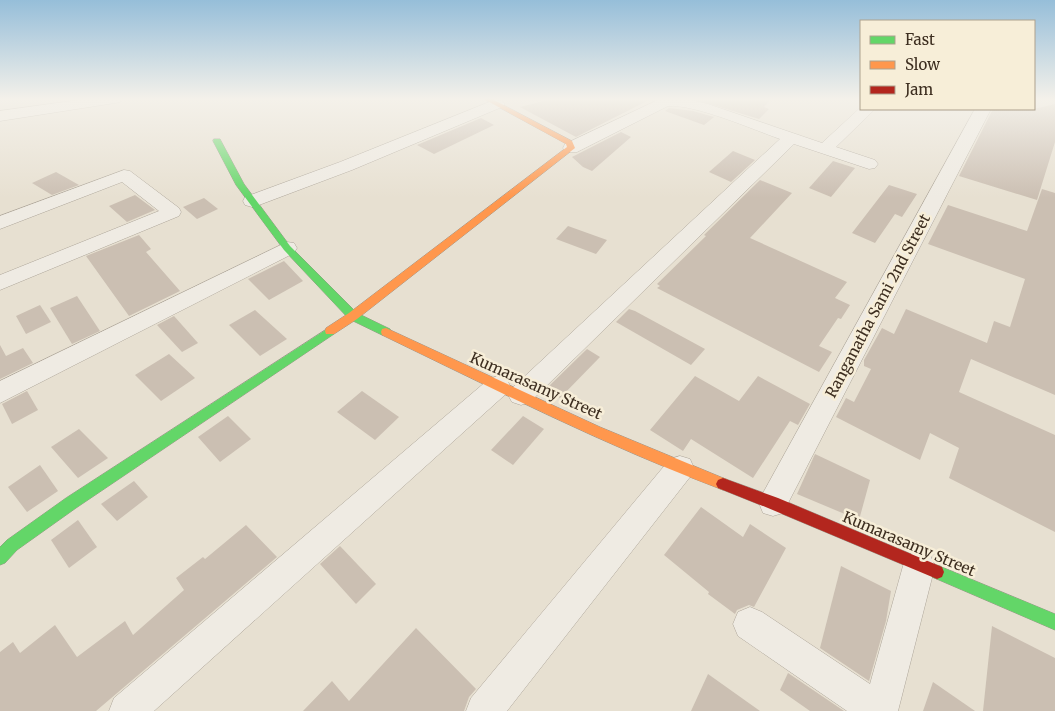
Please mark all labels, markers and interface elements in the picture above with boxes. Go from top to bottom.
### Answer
legend [860,20,1035,110]
text: Fast [905,30,935,49]
text: Slow [905,55,940,74]
text: Jam [904,80,933,99]
street label: Ranganatha Sami 2nd Street [821,211,934,401]
street label: Kumarasamy Street [467,348,605,423]
street label: Kumarasamy Street [840,507,979,580]

